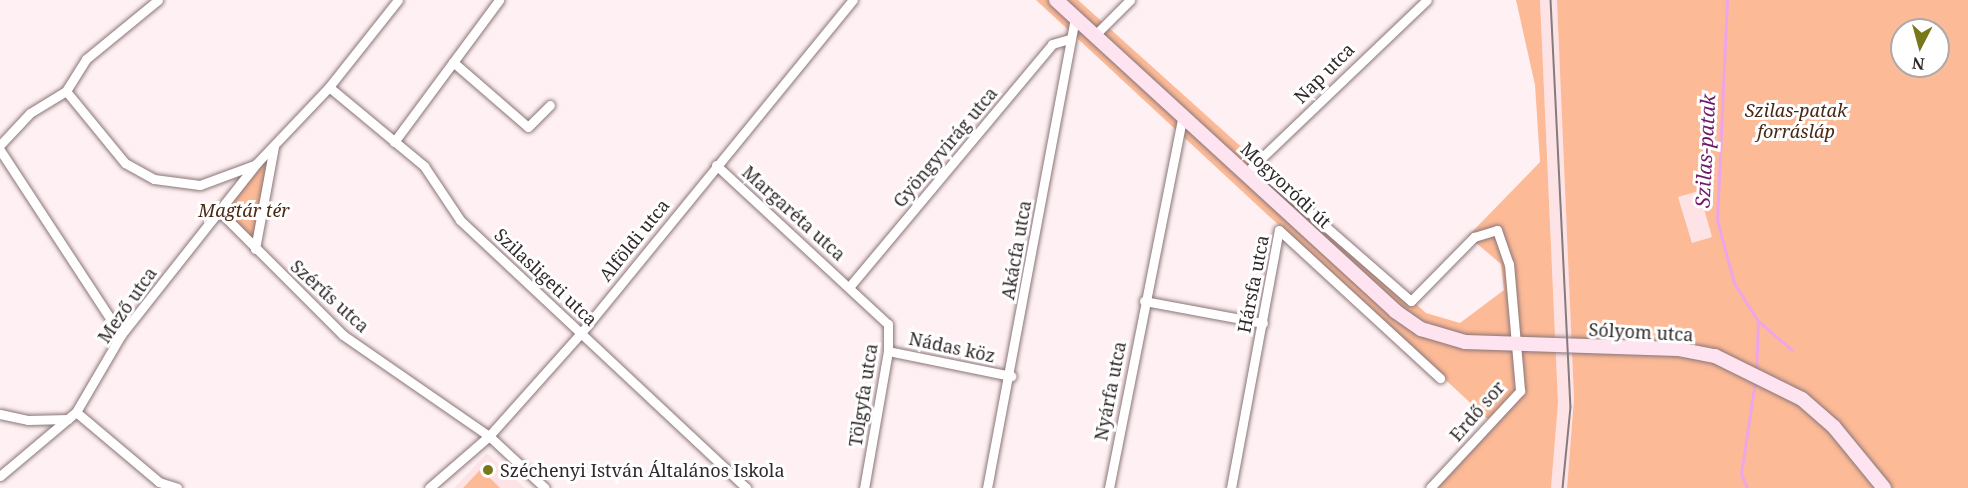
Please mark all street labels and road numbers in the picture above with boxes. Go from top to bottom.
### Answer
street label: Nap utca [1289,38,1359,108]
street label: Gyöngyvirág utca [888,82,1002,212]
street label: Mogyoródi út [1236,138,1336,232]
street label: Margaréta utca [738,161,850,265]
street label: Alföldi utca [594,195,674,285]
street label: Akácfa utca [997,199,1035,301]
street label: Szilasligeti utca [490,224,602,330]
street label: Hársfa utca [1233,233,1273,335]
street label: Szérűs utca [286,255,374,337]
street label: Mező utca [93,263,161,347]
street label: Sólyom utca [1588,318,1694,346]
street label: Nádas köz [907,327,997,367]
street label: Nyárfa utca [1090,340,1130,442]
street label: Tölgyfa utca [844,342,882,448]
street label: Erdő sor [1445,376,1509,446]

